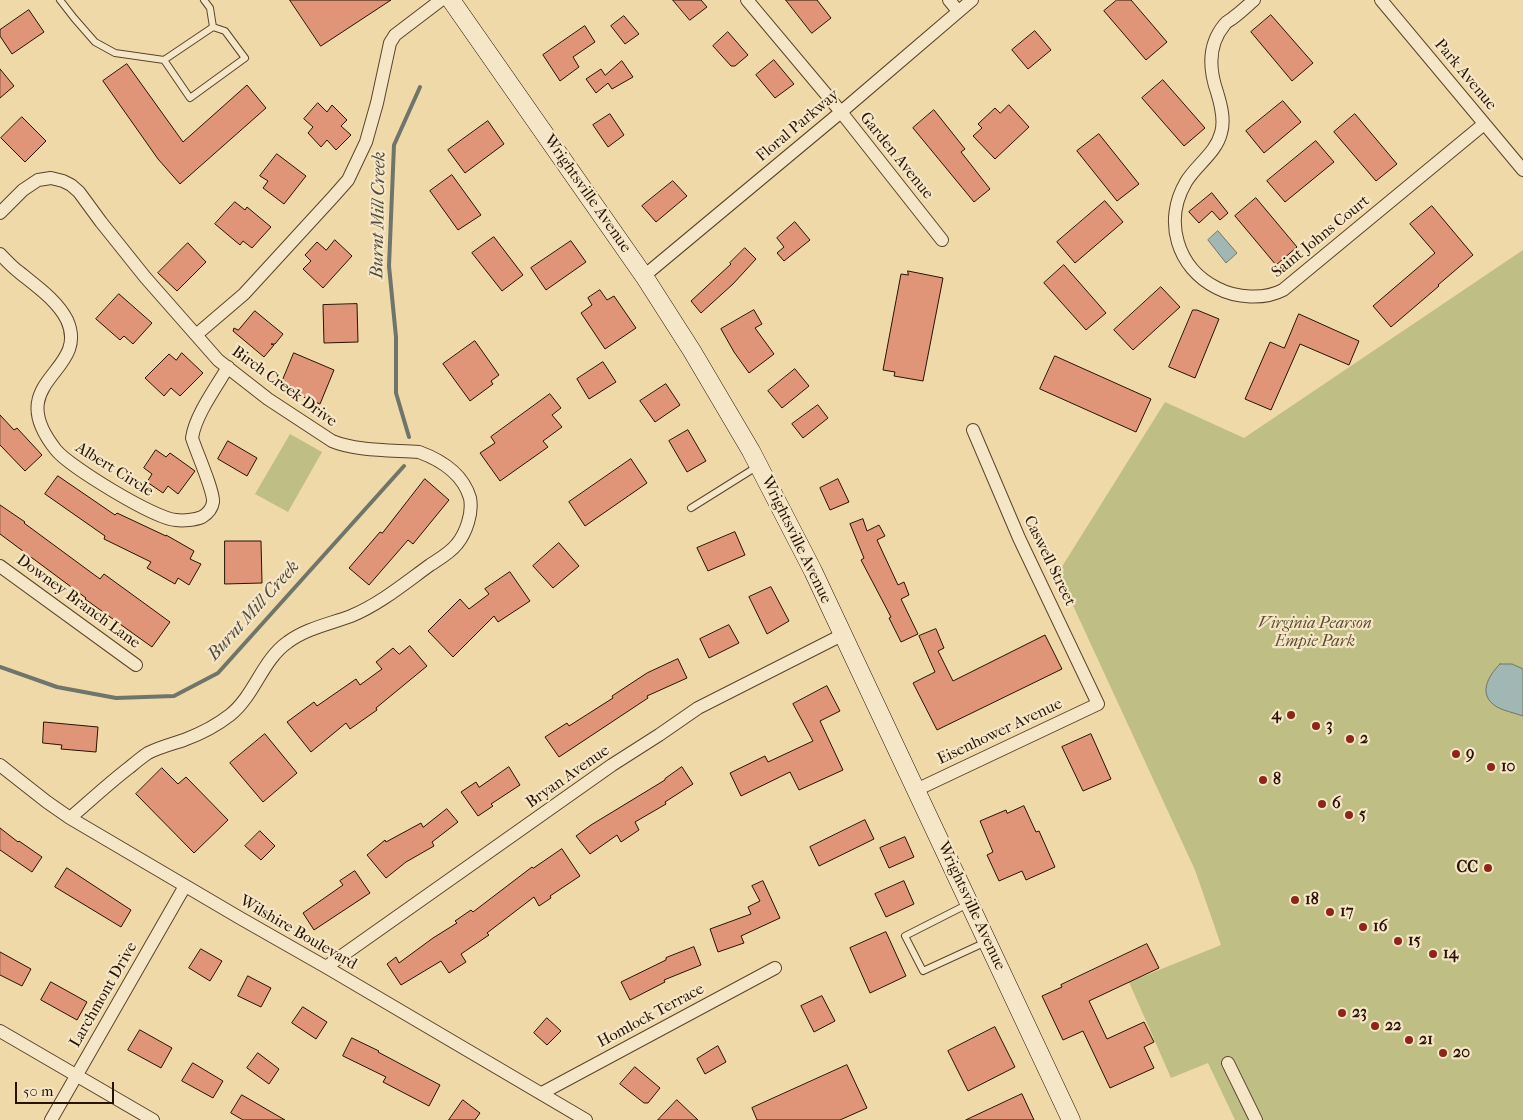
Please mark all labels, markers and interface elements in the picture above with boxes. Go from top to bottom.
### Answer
street label: Park Avenue [1430,36,1500,114]
street label: Floral Parkway [753,86,843,166]
street label: Garden Avenue [855,109,937,203]
street label: Wrightsville Avenue [539,131,635,257]
water label: Burnt Mill Creek [367,151,391,279]
street label: Saint Johns Court [1268,192,1374,282]
street label: Birch Creek Drive [228,342,340,432]
street label: Albert Circle [71,438,157,502]
street label: Wrightsville Avenue [757,473,835,607]
street label: Caswell Street [1019,513,1079,609]
street label: Downey Branch Lane [12,551,144,653]
water label: Burnt Mill Creek [203,557,305,665]
park label: Virginia Pearson Empie Park [1258,614,1372,652]
street label: Eisenhower Avenue [934,695,1066,769]
place label: 4 [1272,705,1281,725]
marker: 4 [1285,709,1297,721]
place label: 3 [1326,716,1333,736]
marker: 3 [1310,720,1322,732]
place label: 2 [1360,729,1368,749]
marker: 2 [1344,733,1356,745]
street label: Bryan Avenue [523,741,613,813]
place label: 9 [1466,744,1474,764]
marker: 9 [1450,748,1462,760]
place label: 10 [1501,757,1515,777]
marker: 10 [1485,761,1497,773]
place label: 8 [1273,770,1281,790]
marker: 8 [1257,774,1269,786]
place label: 6 [1332,794,1341,814]
marker: 6 [1316,798,1328,810]
place label: 5 [1359,805,1366,825]
marker: 5 [1343,809,1355,821]
street label: Wrightsville Avenue [933,839,1009,973]
place label: CC [1456,858,1478,878]
marker: CC [1482,862,1494,874]
place label: 18 [1305,890,1319,910]
street label: Wilshire Boulevard [236,892,360,974]
marker: 18 [1289,894,1301,906]
place label: 17 [1340,902,1353,922]
marker: 17 [1324,906,1336,918]
place label: 16 [1373,917,1387,937]
marker: 16 [1357,921,1369,933]
place label: 15 [1408,931,1421,951]
marker: 15 [1392,935,1404,947]
street label: Larchmont Drive [66,939,142,1051]
place label: 14 [1443,944,1458,964]
marker: 14 [1427,948,1439,960]
street label: Homlock Terrace [594,980,708,1052]
place label: 23 [1352,1003,1367,1023]
marker: 23 [1336,1007,1348,1019]
place label: 22 [1385,1016,1401,1036]
marker: 22 [1369,1020,1381,1032]
place label: 21 [1419,1030,1433,1050]
marker: 21 [1403,1034,1415,1046]
place label: 20 [1453,1043,1470,1063]
marker: 20 [1437,1047,1449,1059]
scale bar [18,1072,116,1104]
text: 50 m [23,1082,53,1100]

